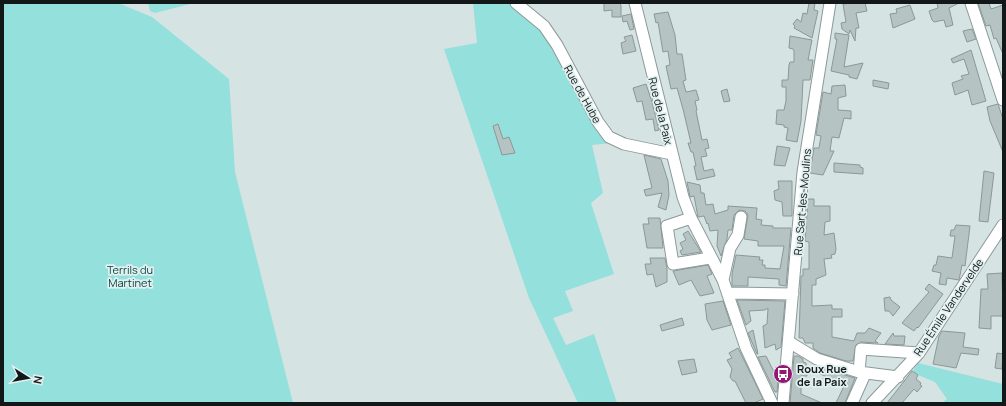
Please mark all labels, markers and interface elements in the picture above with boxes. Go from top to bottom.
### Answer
street label: Rue de Hube [561,62,605,126]
street label: Rue de la Paix [645,76,677,146]
street label: Rue Sart-les-Moulins [790,148,814,256]
street label: Rue Émile Vandervelde [910,255,987,359]
park label: Terrils du Martinet [107,262,153,290]
north arrow [8,358,48,398]
place label: Roux Rue de la Paix [797,361,847,389]
bus stop icon: Roux Rue de la Paix [772,363,794,385]
text: N [30,375,46,385]

